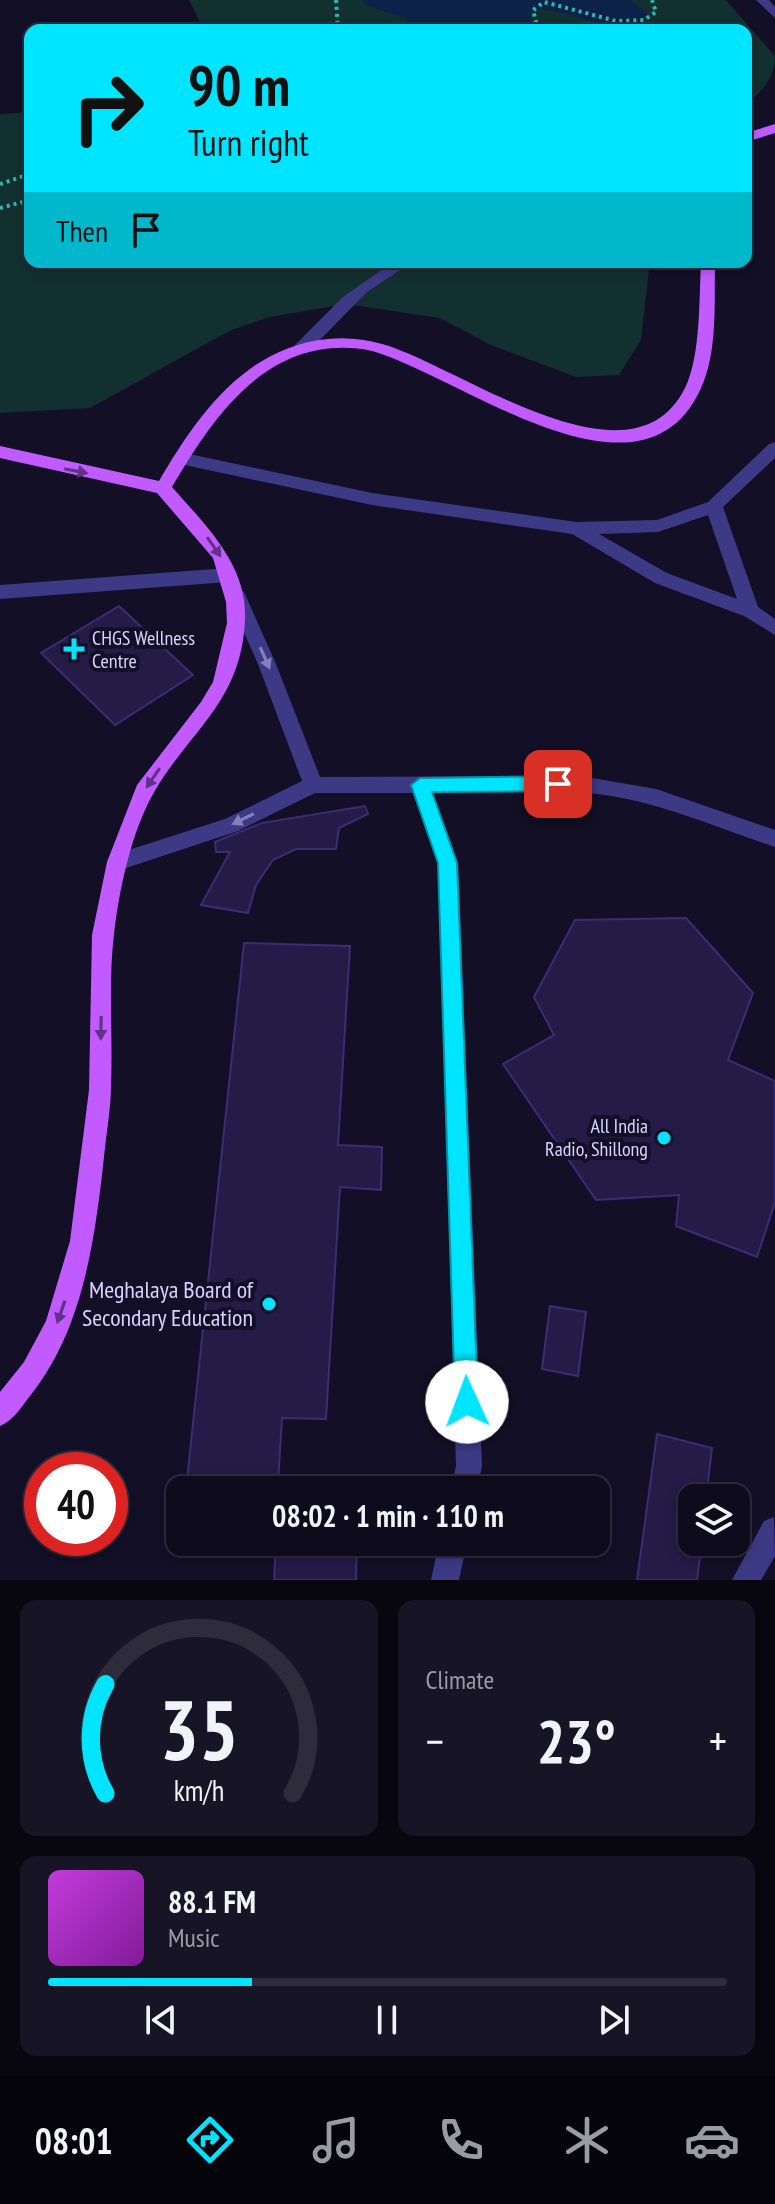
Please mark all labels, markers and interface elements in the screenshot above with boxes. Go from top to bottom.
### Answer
text: 90 m [188,49,290,121]
icon: right [56,56,160,160]
text: Turn right [188,119,309,166]
icon: arrive [124,208,168,252]
text: Then [56,211,108,250]
one-way arrow [63,465,88,477]
one-way arrow [206,536,221,557]
place label: CHGS Wellness Centre [92,625,195,674]
marker: CHGS Wellness Centre [63,638,85,660]
one-way arrow [258,646,271,670]
pin [524,750,592,818]
icon: arrive [536,762,580,806]
one-way arrow [146,767,161,788]
one-way arrow [231,812,255,826]
one-way arrow [95,1016,107,1041]
place label: All India Radio, Shillong [545,1113,648,1162]
marker: All India Radio, Shillong [655,1129,673,1147]
place label: Meghalaya Board of Secondary Education [82,1274,254,1333]
marker: Meghalaya Board of Secondary Education [260,1295,278,1313]
one-way arrow [55,1300,67,1324]
position arrow [425,1360,509,1444]
speed limit sign: 40 [24,1452,128,1556]
map controls [678,1484,750,1556]
button: layers [678,1484,750,1556]
text: 08:02 · 1 min · 110 m [272,1496,504,1535]
text: Climate [426,1663,494,1696]
text: 35 [159,1675,239,1783]
text: 23° [537,1702,616,1780]
text: − [426,1712,444,1769]
text: + [709,1712,727,1769]
text: km/h [173,1772,224,1809]
text: 88.1 FM [168,1882,256,1921]
text: Music [168,1921,220,1954]
icon: previous [139,1998,183,2042]
icon: pause [365,1998,409,2042]
icon: next [592,1998,636,2042]
icon: directions [182,2112,238,2168]
icon: music [308,2112,364,2168]
icon: phone [433,2112,489,2168]
icon: climate [559,2112,615,2168]
icon: car [684,2112,740,2168]
text: 08:01 [35,2117,113,2164]

